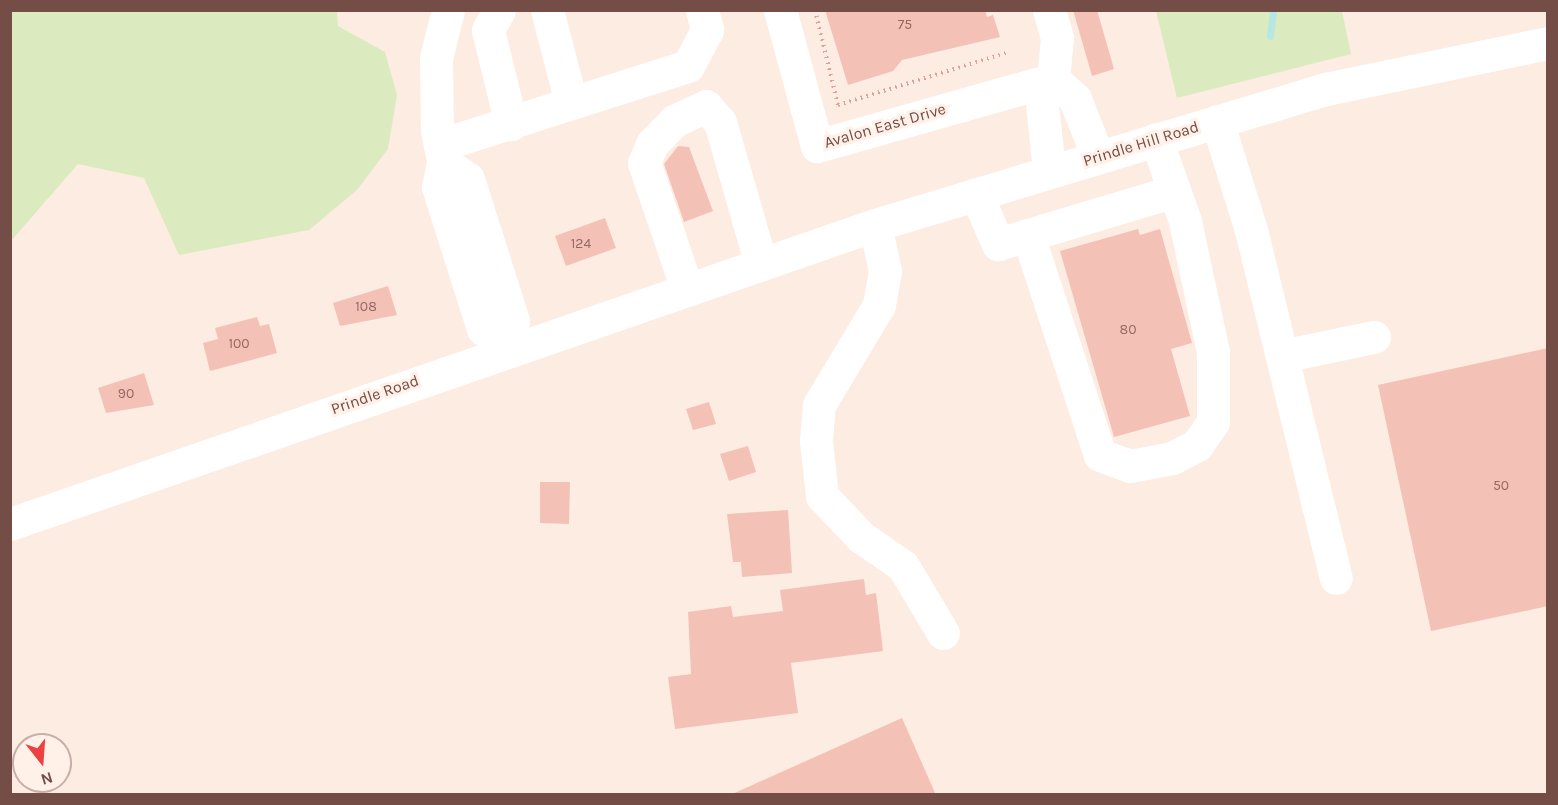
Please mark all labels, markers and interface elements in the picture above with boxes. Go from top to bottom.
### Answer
house number: 75 [898,17,912,33]
street label: Avalon East Drive [822,99,948,153]
street label: Prindle Hill Road [1081,117,1201,171]
house number: 124 [571,236,591,252]
house number: 108 [355,299,377,315]
house number: 80 [1120,322,1136,338]
house number: 100 [228,336,250,352]
street label: Prindle Road [328,371,422,419]
house number: 90 [118,386,134,402]
house number: 50 [1493,478,1509,494]
north arrow [12,733,72,793]
text: N [39,768,55,790]

